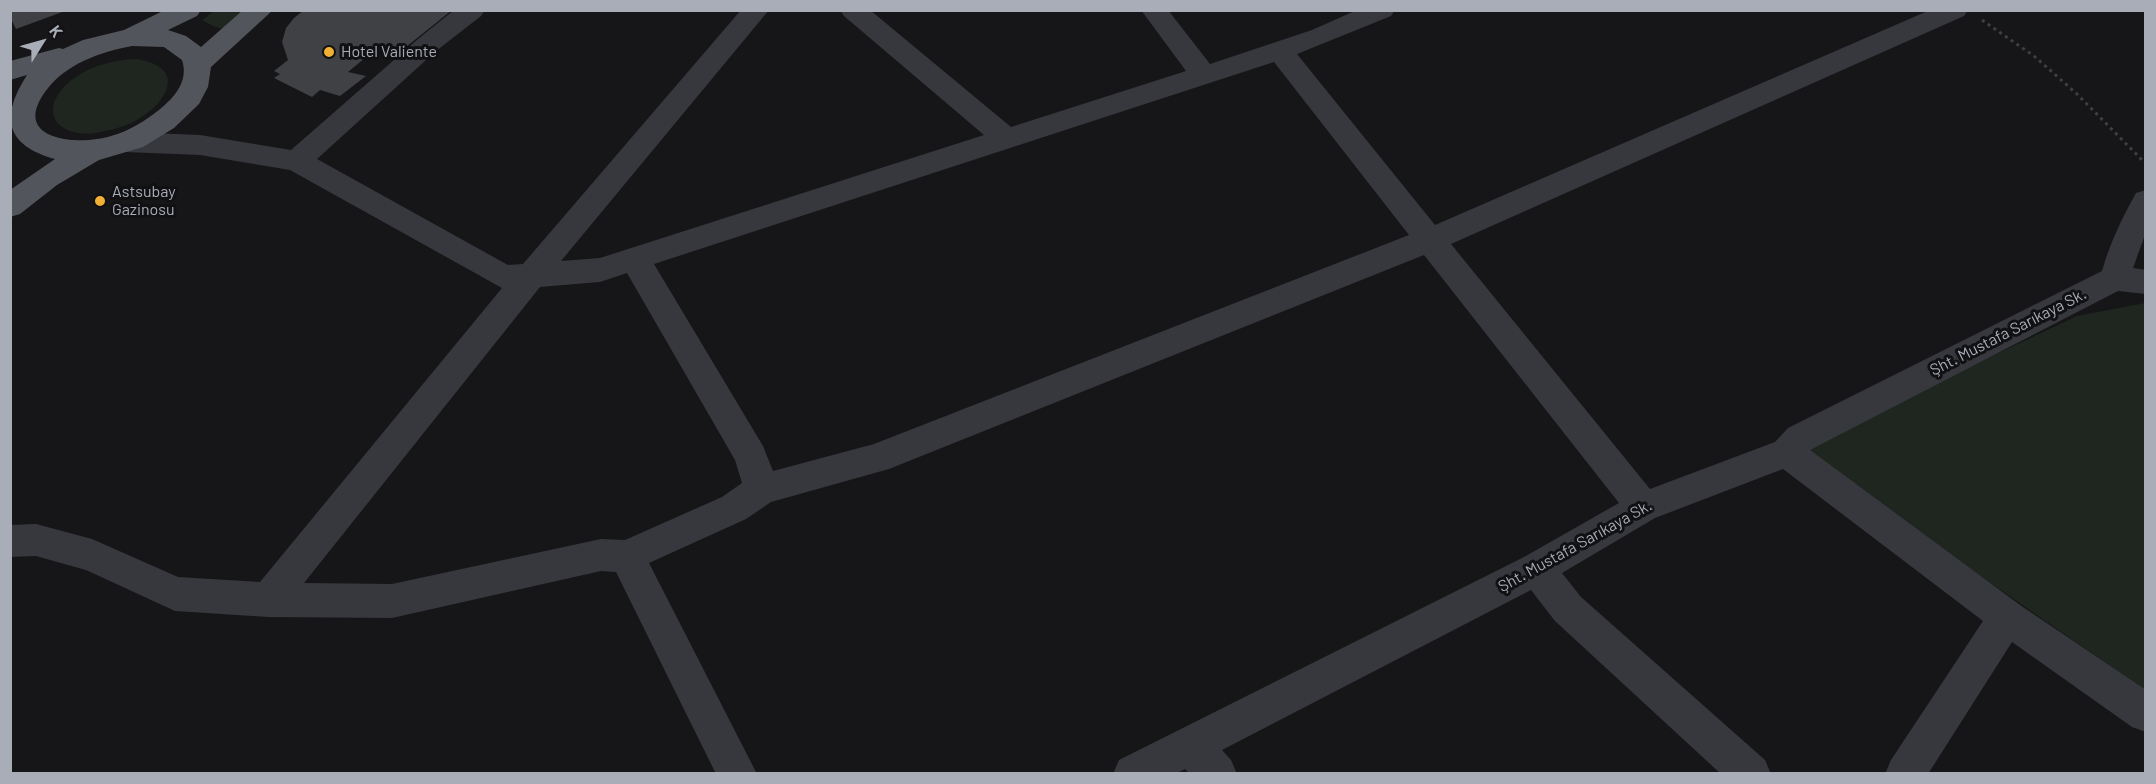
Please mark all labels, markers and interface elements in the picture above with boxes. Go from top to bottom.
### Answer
north arrow [12,12,72,72]
text: K [46,21,67,41]
place label: Hotel Valiente [341,42,437,62]
marker: Hotel Valiente [322,45,336,59]
place label: Astsubay Gazinosu [112,182,176,220]
marker: Astsubay Gazinosu [93,194,107,208]
street label: Şht. Mustafa Sarıkaya Sk. [1927,284,2089,380]
street label: Şht. Mustafa Sarıkaya Sk. [1495,496,1655,596]

